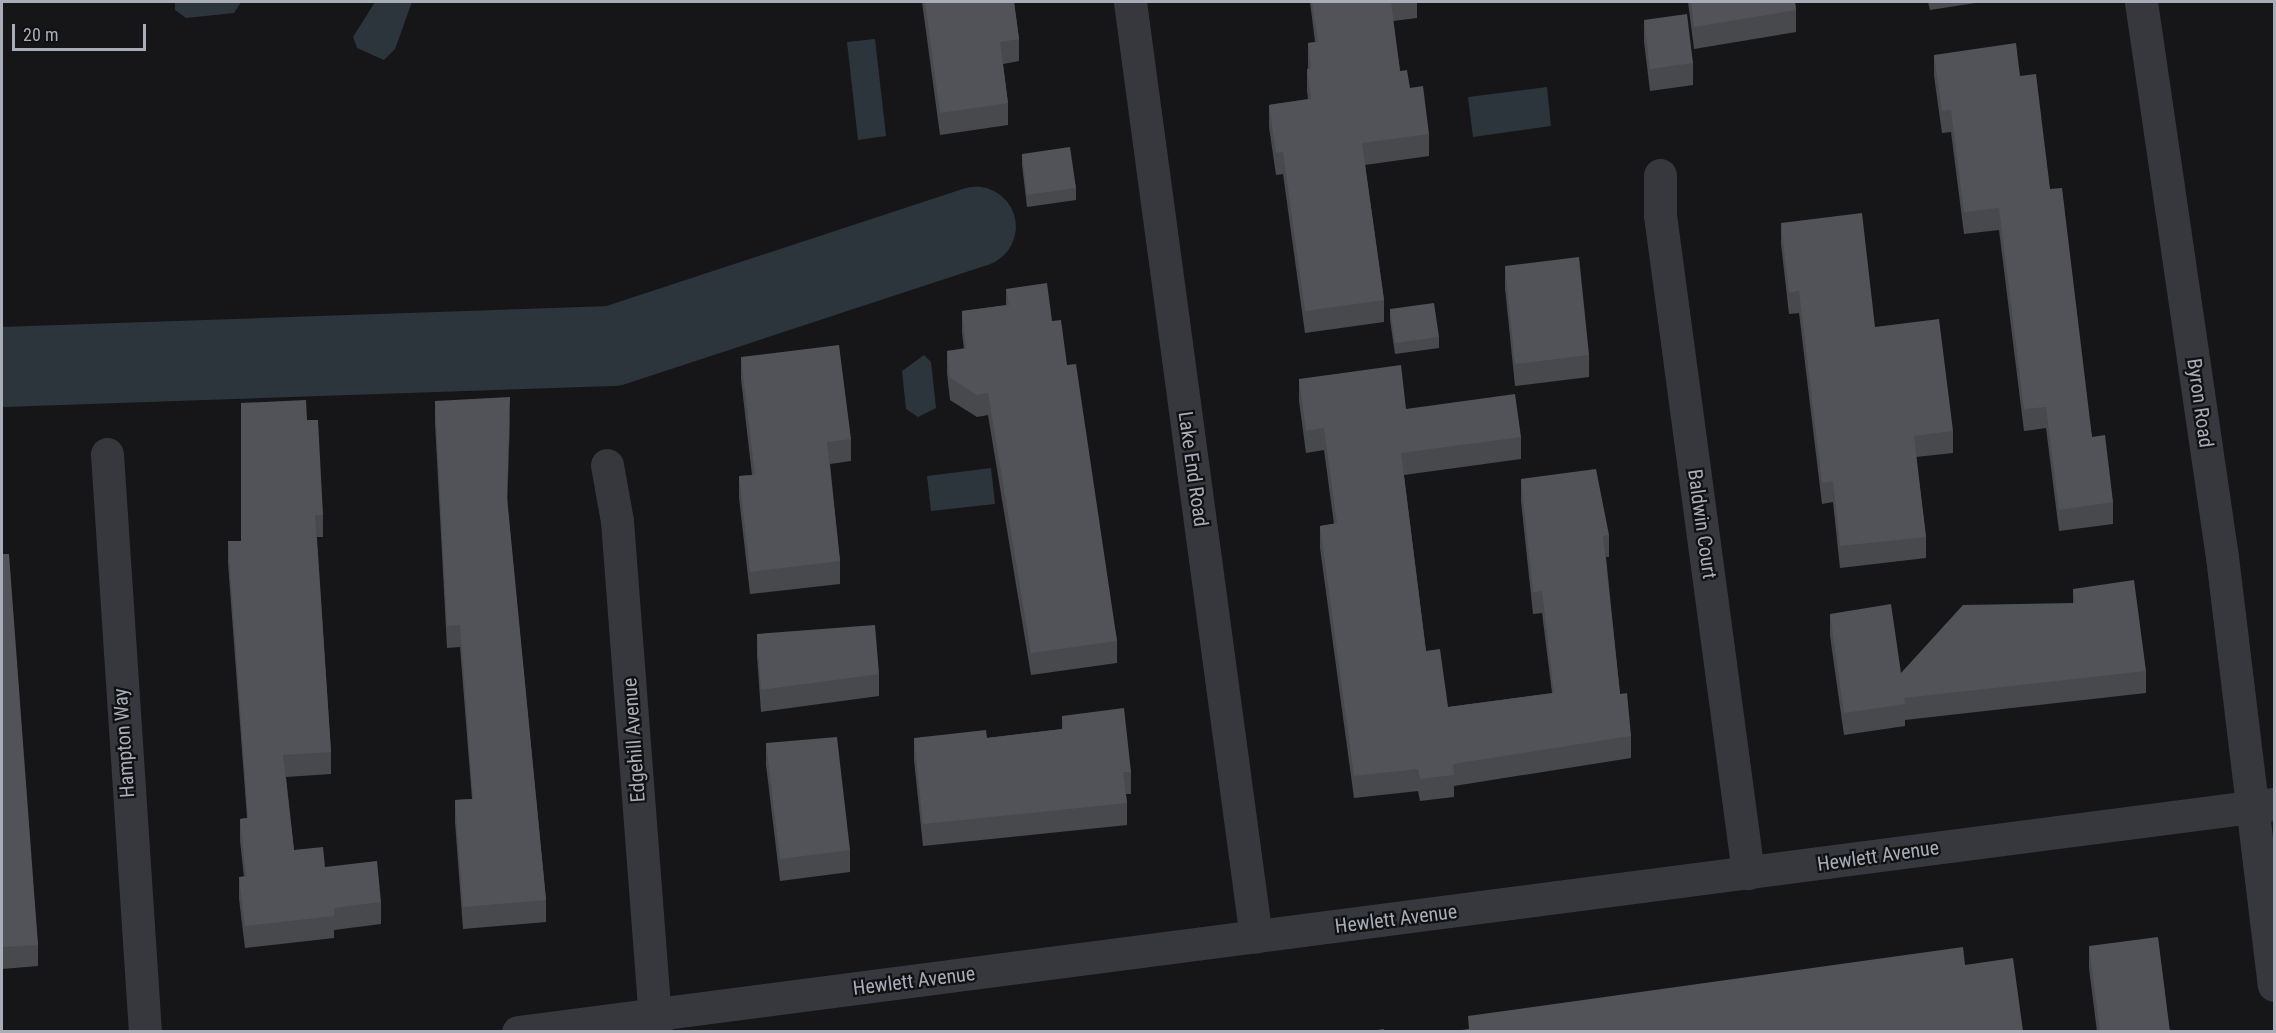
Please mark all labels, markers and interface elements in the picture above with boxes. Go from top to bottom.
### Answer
scale bar [15,12,148,50]
text: 20 m [23,24,58,45]
street label: Byron Road [2182,357,2218,449]
street label: Lake End Road [1173,410,1213,528]
street label: Baldwin Court [1682,468,1722,580]
street label: Edgehill Avenue [618,677,650,803]
street label: Hampton Way [108,687,140,799]
street label: Hewlett Avenue [1816,836,1940,876]
street label: Hewlett Avenue [1334,900,1458,938]
street label: Hewlett Avenue [852,962,976,1000]

